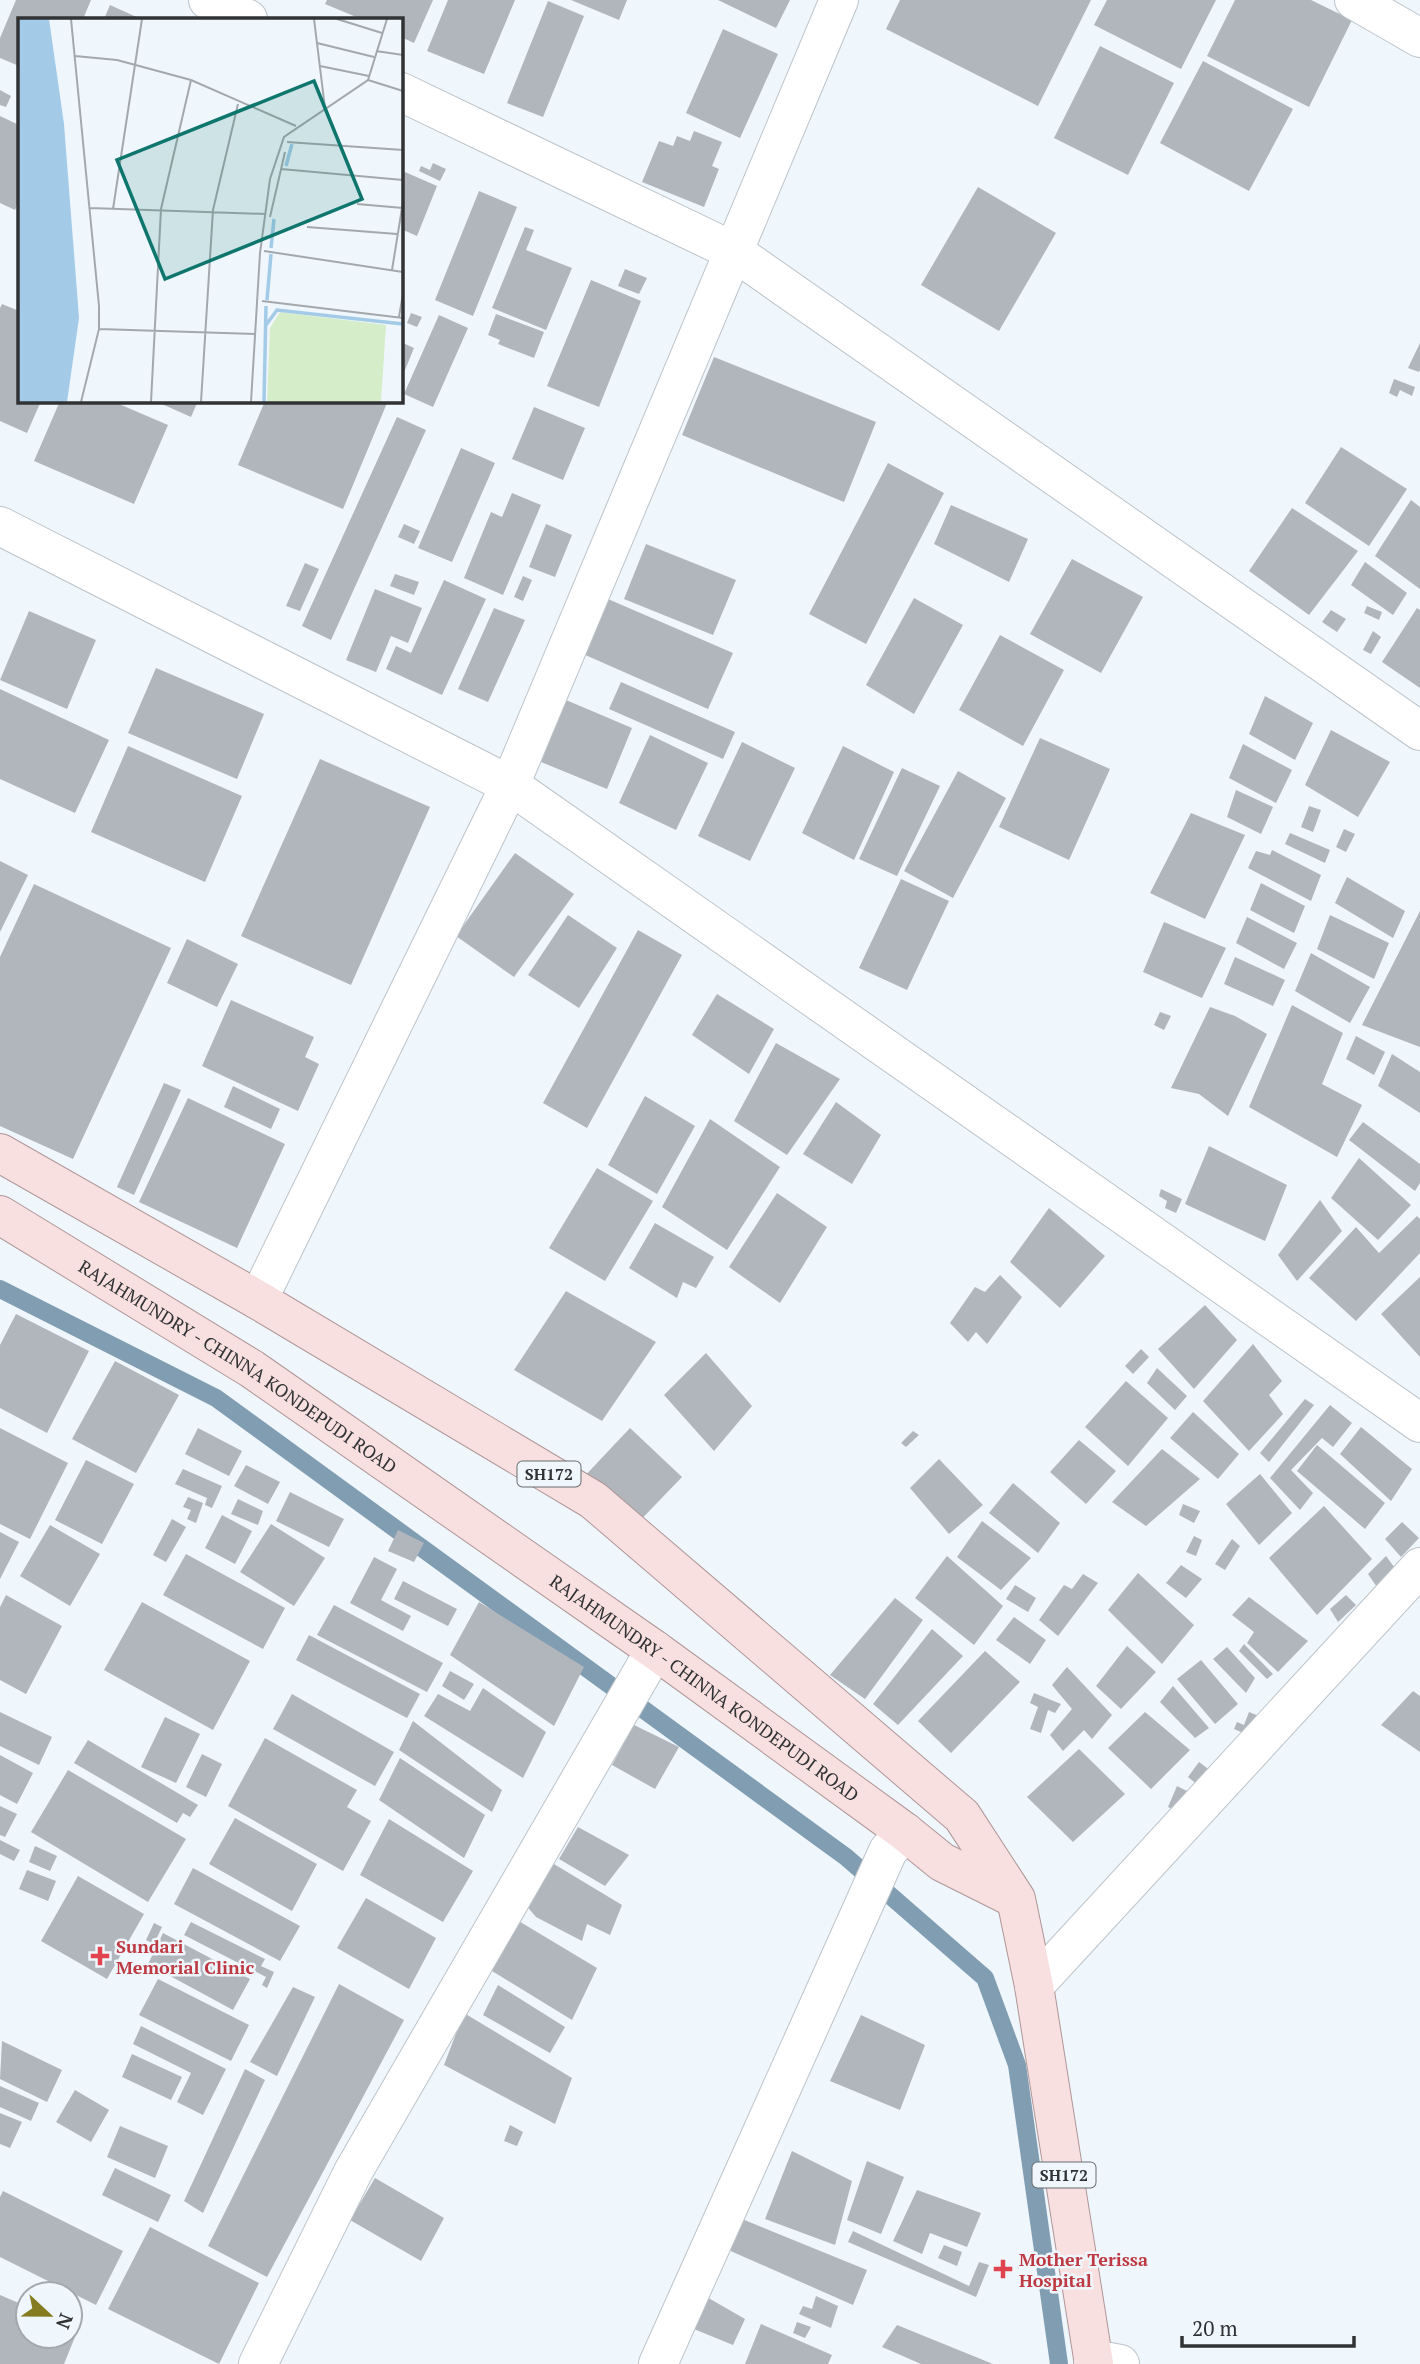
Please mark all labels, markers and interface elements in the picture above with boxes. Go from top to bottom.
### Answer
inset map [18,18,402,402]
street label: RAJAHMUNDRY - CHINNA KONDEPUDI ROAD [74,1254,402,1478]
road number: SH172 [518,1462,580,1486]
street label: RAJAHMUNDRY - CHINNA KONDEPUDI ROAD [545,1569,864,1807]
place label: Sundari Memorial Clinic [116,1934,255,1979]
marker: Sundari Memorial Clinic [90,1946,110,1966]
road number: SH172 [1032,2162,1096,2188]
place label: Mother Terissa Hospital [1019,2247,1148,2292]
marker: Mother Terissa Hospital [993,2259,1013,2279]
north arrow [14,2280,84,2350]
scale bar [1182,2304,1354,2348]
text: N [51,2310,80,2333]
text: 20 m [1192,2314,1238,2342]

